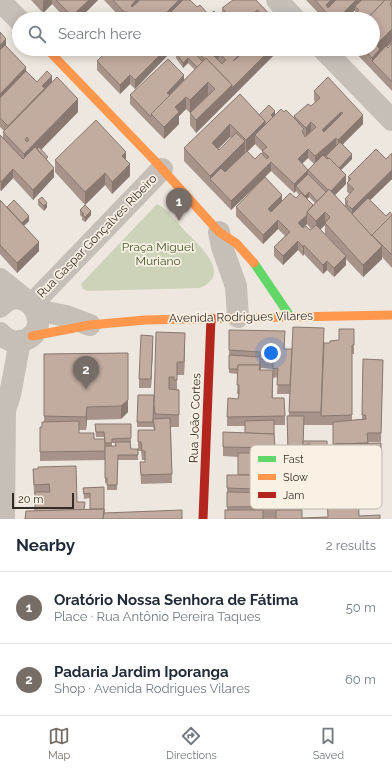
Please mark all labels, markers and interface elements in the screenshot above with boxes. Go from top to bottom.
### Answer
search box [12,12,380,56]
icon: search [26,23,48,45]
text: Search here [58,25,141,43]
street label: Rua Gaspar Gonçalves Ribeiro [34,171,160,301]
pin: 1 [166,188,192,221]
park label: Praça Miguel Muriano [122,240,195,268]
street label: Avenida Rodrigues Vilares [169,309,313,325]
your location [261,343,281,363]
pin: 2 [73,356,99,389]
street label: Rua João Cortes [186,373,204,463]
legend [250,445,382,509]
text: Fast [283,453,304,466]
text: Slow [283,471,308,484]
text: Jam [283,489,304,502]
scale bar [12,491,74,510]
text: 20 m [18,493,43,506]
text: Nearby [16,535,75,555]
text: 2 results [326,538,376,553]
text: Oratório Nossa Senhora de Fátima [54,591,298,609]
text: 1 [26,600,32,615]
text: 50 m [346,600,376,615]
text: Place · Rua Antônio Pereira Taques [54,609,261,624]
text: Padaria Jardim Iporanga [54,663,229,681]
text: 2 [25,672,33,687]
text: 60 m [345,672,376,687]
text: Shop · Avenida Rodrigues Vilares [54,681,250,696]
tab: Map [48,725,70,762]
tab: Directions [166,725,217,762]
tab: Saved [313,725,344,762]

